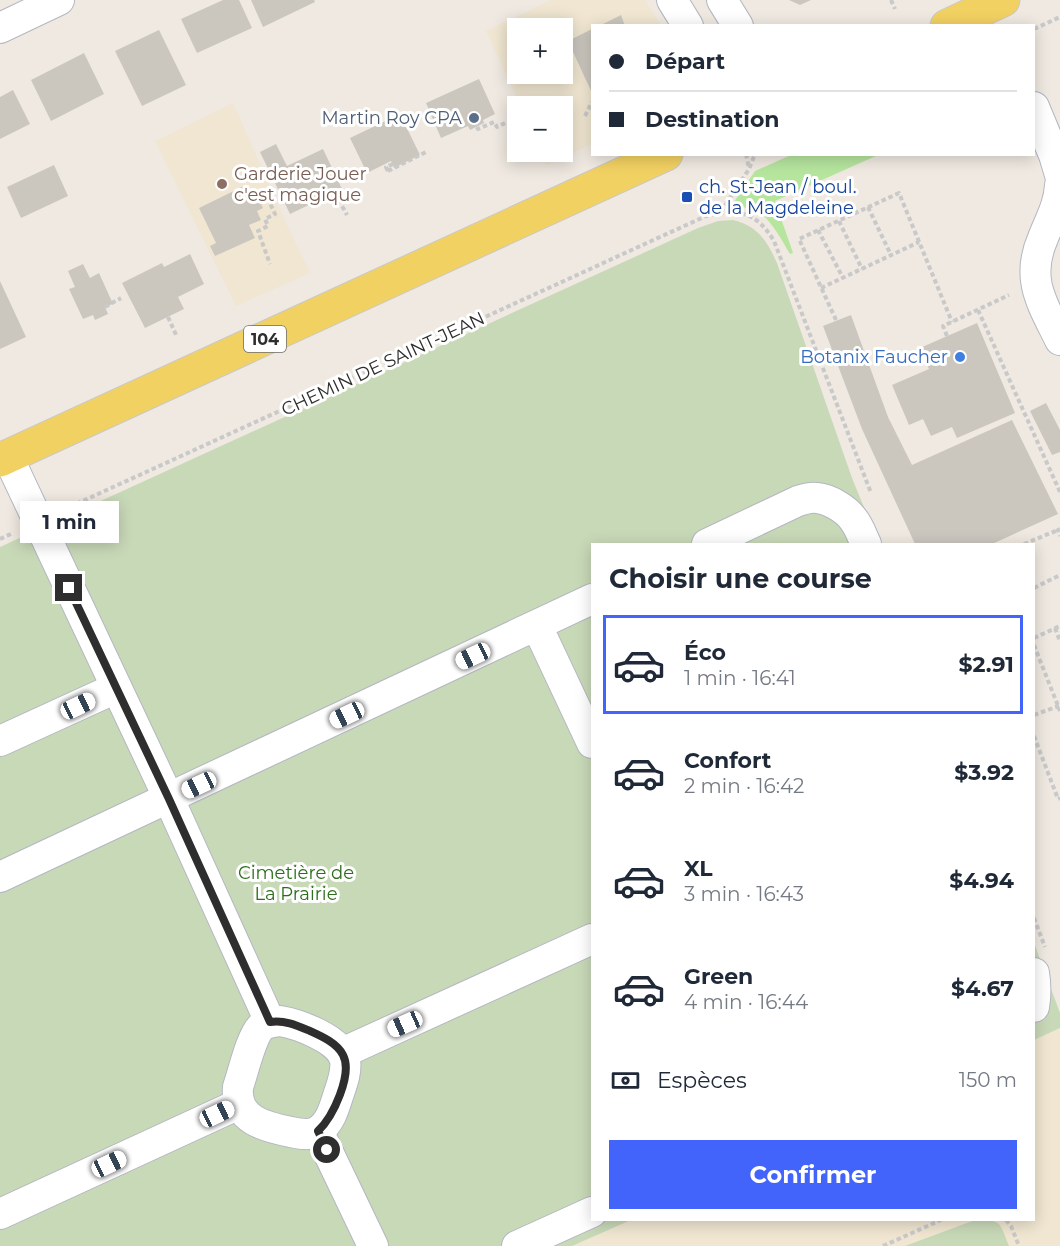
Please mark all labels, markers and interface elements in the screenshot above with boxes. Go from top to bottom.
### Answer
map controls [507,18,573,162]
button: + [507,18,573,84]
text: Départ [645,48,725,75]
button: − [507,96,573,162]
text: Destination [645,106,780,133]
place label: Martin Roy CPA [321,107,462,129]
marker: Martin Roy CPA [467,111,481,125]
place label: Garderie Jouer c'est magique [234,163,367,206]
place label: ch. St-Jean / boul. de la Magdeleine [699,176,857,219]
marker: Garderie Jouer c'est magique [215,177,229,191]
marker: ch. St-Jean / boul. de la Magdeleine [680,190,694,204]
street label: CHEMIN DE SAINT-JEAN [278,307,488,421]
road number: 104 [244,326,286,352]
place label: Botanix Faucher [800,346,948,368]
marker: Botanix Faucher [953,350,967,364]
callout: 1 min [20,501,118,543]
text: 1 min [42,510,97,534]
text: Choisir une course [609,562,872,595]
route end [55,574,82,601]
icon: car [612,638,666,692]
text: Éco [684,639,726,666]
car [453,640,493,672]
text: $2.91 [958,651,1014,678]
text: 1 min · 16:41 [684,666,796,690]
car [58,690,98,722]
car [327,699,367,731]
icon: car [612,746,666,800]
text: Confort [684,747,771,774]
text: $3.92 [954,759,1014,786]
car [179,769,219,801]
text: 2 min · 16:42 [684,774,804,798]
icon: car [612,854,666,908]
text: XL [684,855,713,882]
park label: Cimetière de La Prairie [238,862,354,905]
text: $4.94 [949,867,1014,894]
text: 3 min · 16:43 [684,882,804,906]
icon: car [612,962,666,1016]
text: Green [684,963,753,990]
text: $4.67 [951,975,1014,1002]
text: 4 min · 16:44 [684,990,808,1014]
car [385,1008,425,1040]
icon: cash [609,1064,642,1097]
text: Espèces [657,1067,747,1094]
text: 150 m [959,1068,1017,1092]
car [197,1098,237,1130]
route start [313,1136,340,1163]
button: Confirmer [609,1140,1017,1209]
car [89,1148,129,1180]

